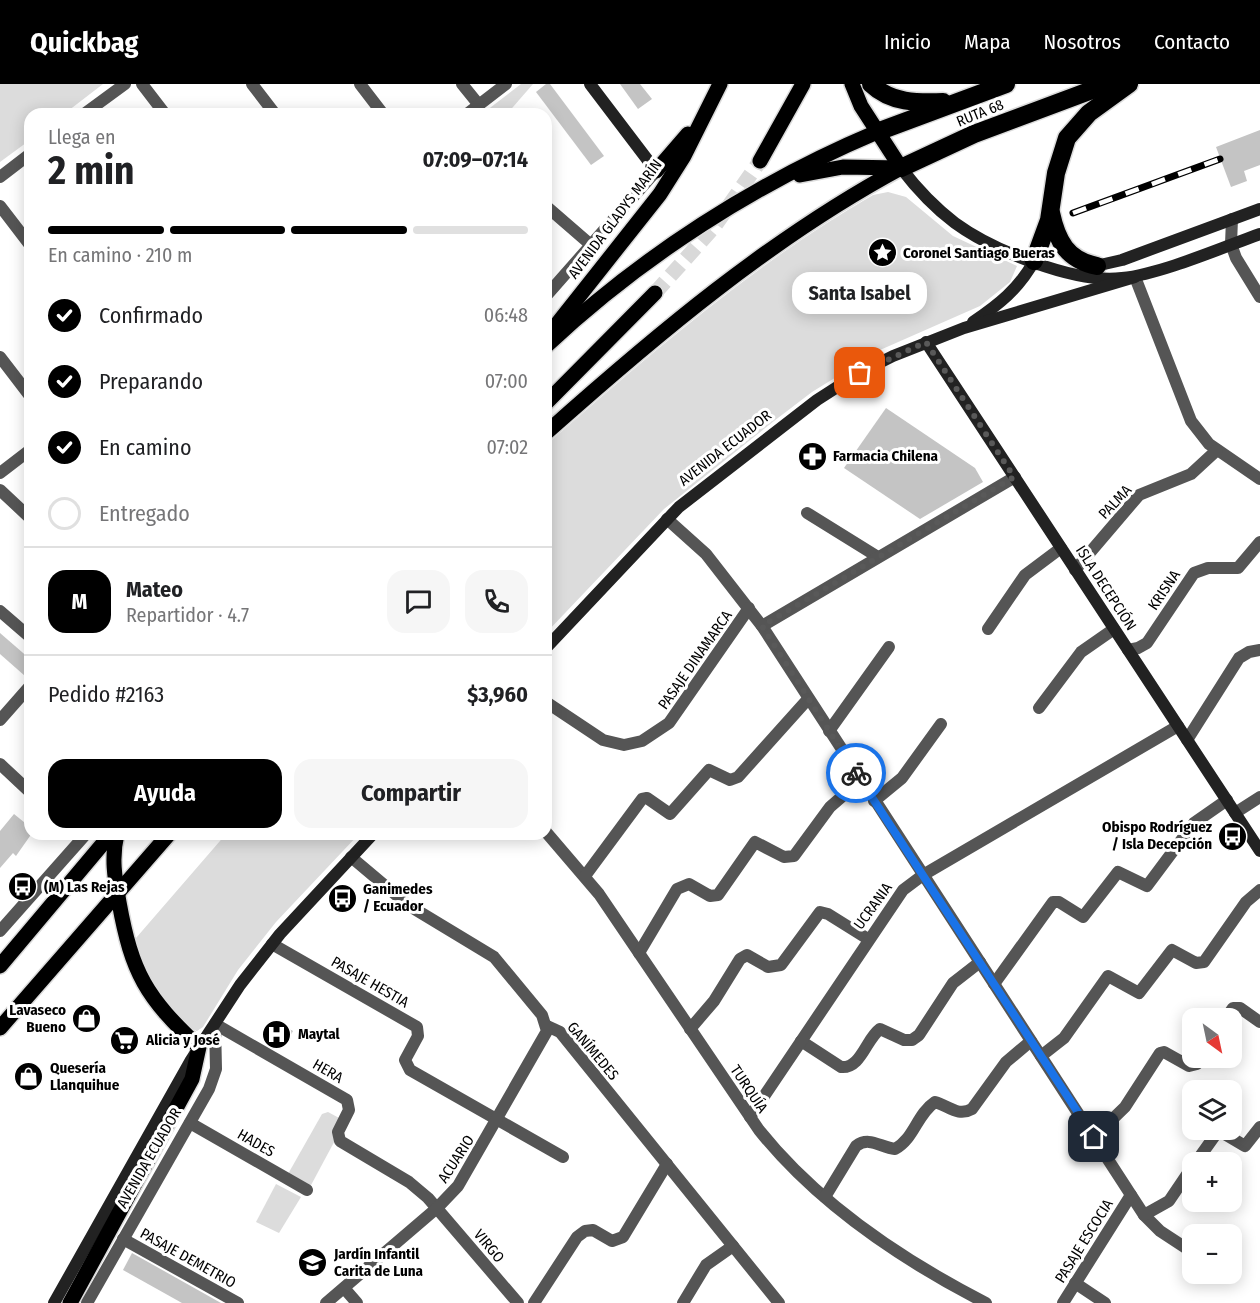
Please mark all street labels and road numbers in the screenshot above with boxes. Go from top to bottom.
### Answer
street label: RUTA 68 [954,95,1006,131]
street label: AVENIDA GLADYS MARÍN [564,156,666,282]
street label: AVENIDA ECUADOR [675,406,775,490]
street label: PALMA [1095,481,1135,523]
street label: ISLA DECEPCIÓN [1072,542,1140,634]
street label: KRISNA [1144,566,1184,613]
street label: PASAJE DINAMARCA [654,607,736,713]
street label: UCRANIA [850,879,896,933]
street label: PASAJE HESTIA [328,953,412,1011]
street label: GANÍMEDES [564,1018,622,1084]
street label: HERA [310,1055,347,1087]
street label: TURQUÍA [726,1062,772,1116]
street label: AVENIDA ECUADOR [113,1105,185,1211]
street label: HADES [234,1125,278,1161]
street label: ACUARIO [434,1132,478,1186]
street label: PASAJE ESCOCIA [1051,1196,1117,1286]
street label: PASAJE DEMETRIO [137,1224,239,1292]
street label: VIRGO [470,1226,508,1266]

